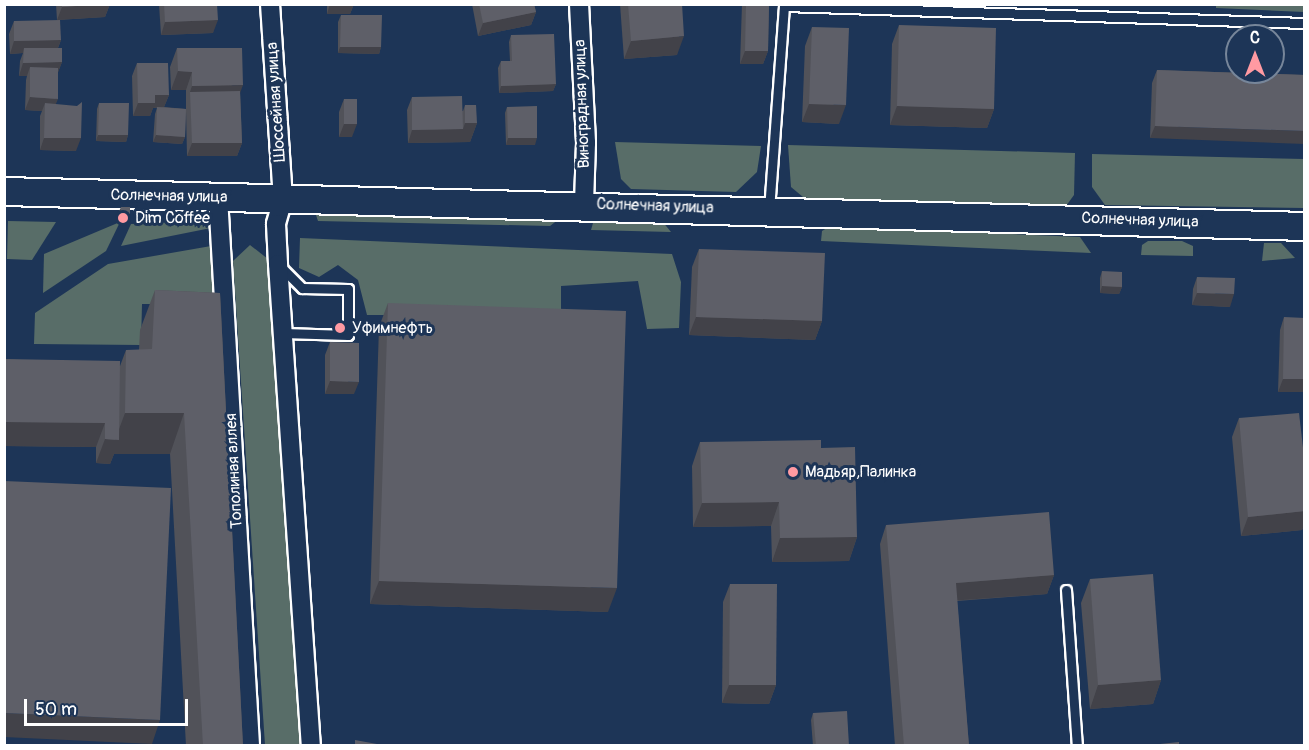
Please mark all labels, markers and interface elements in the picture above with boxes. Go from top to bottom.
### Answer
north arrow [1225,24,1285,84]
text: С [1250,28,1260,48]
street label: Виноградная улица [570,39,594,169]
street label: Шоссейная улица [262,42,290,162]
street label: Солнечная улица [110,185,228,207]
street label: Солнечная улица [596,194,714,218]
place label: Dim Coffee [135,208,210,228]
street label: Солнечная улица [1081,208,1199,232]
marker: Dim Coffee [116,211,130,225]
place label: Уфимнефть [352,318,433,338]
marker: Уфимнефть [333,321,347,335]
street label: Тополиная аллея [221,413,247,529]
place label: Мадьяр,Палинка [805,462,916,482]
marker: Мадьяр,Палинка [786,465,800,479]
scale bar [27,687,190,725]
text: 50 m [35,698,77,721]

